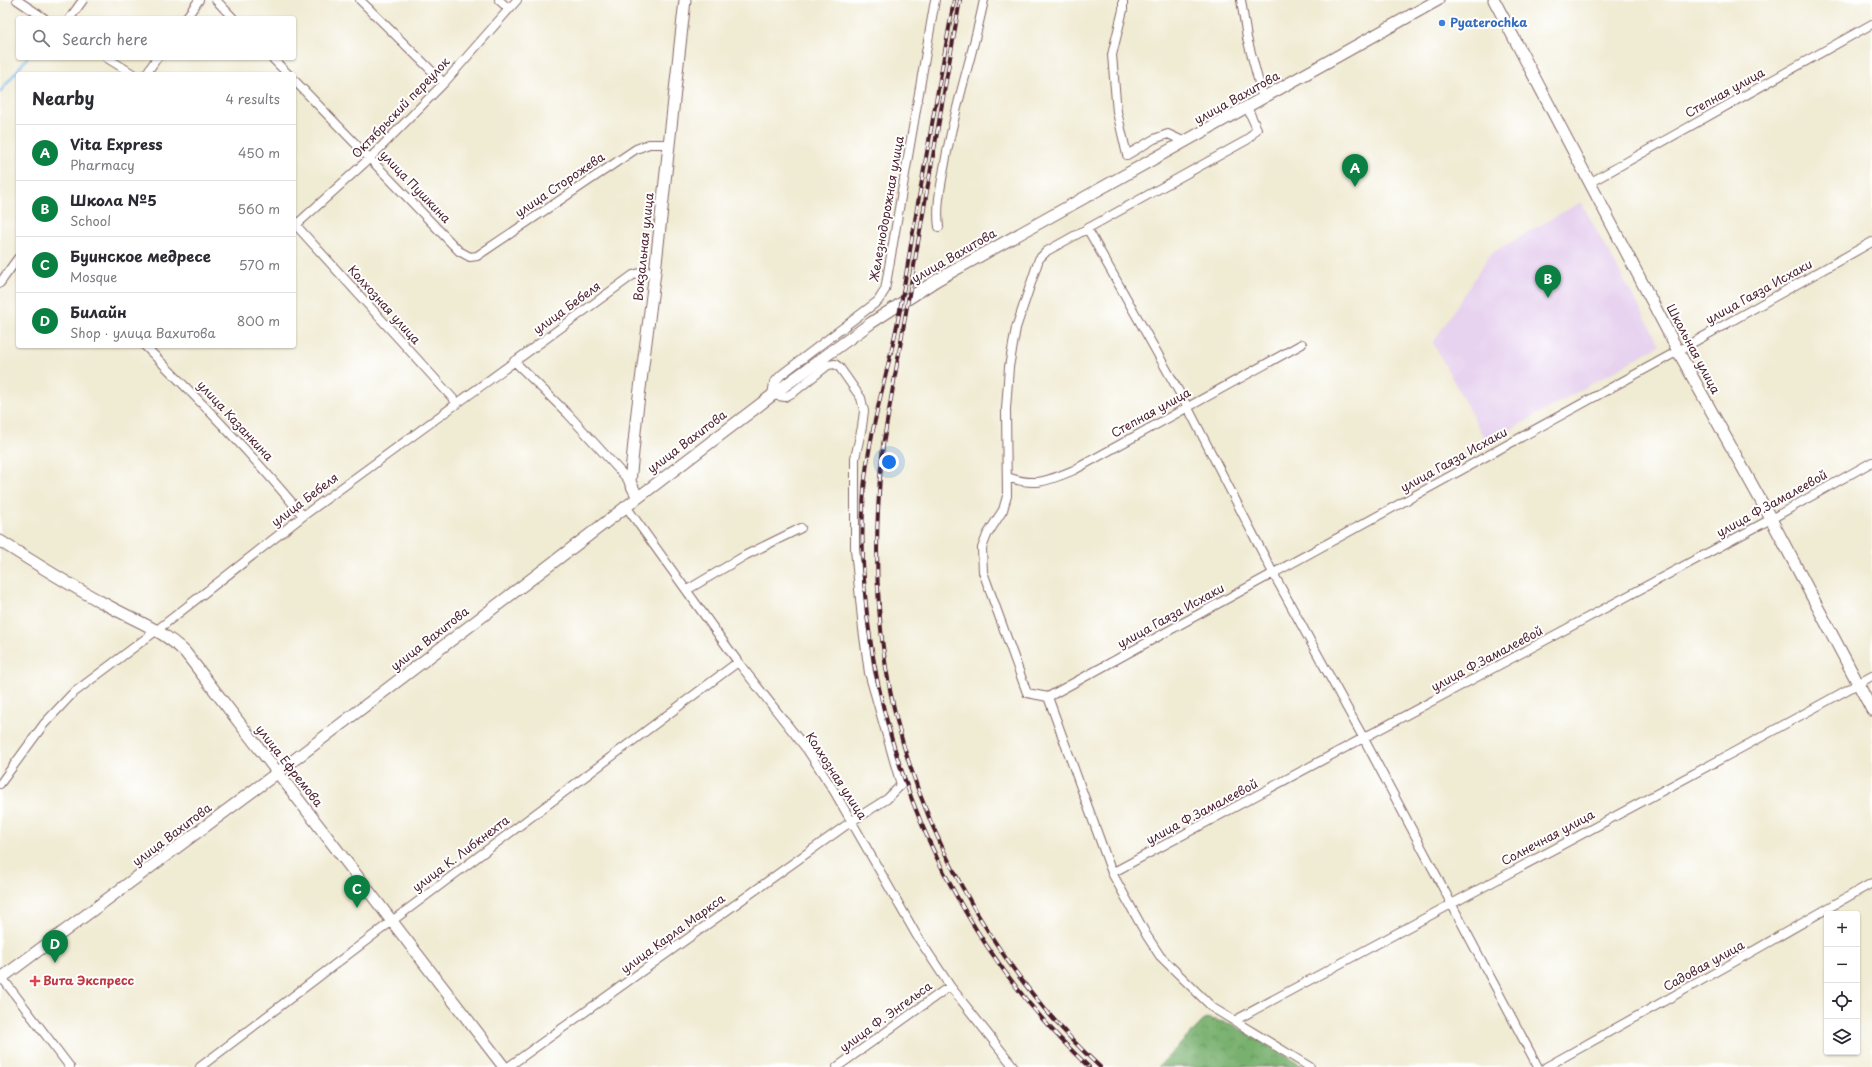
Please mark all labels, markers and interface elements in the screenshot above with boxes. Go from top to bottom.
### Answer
place label: Pyaterochka [1450,13,1527,31]
search box [16,16,296,60]
marker: Pyaterochka [1437,18,1447,28]
icon: search [30,27,52,49]
text: Search here [62,27,148,50]
street label: Октябрьский переулок [347,52,454,162]
street label: Степная улица [1681,63,1768,121]
street label: улица Вахитова [1191,66,1283,128]
text: Nearby [32,85,94,111]
text: 4 results [226,89,280,108]
text: Vita Express [70,132,163,155]
street label: Железнодорожная улица [864,134,908,283]
text: A [40,143,50,162]
text: 450 m [238,143,280,162]
street label: улица Пушкина [376,146,456,227]
street label: улица Сторожева [511,147,608,221]
pin: A [1342,154,1368,187]
text: Pharmacy [70,155,135,174]
text: Школа №5 [70,188,157,211]
street label: Вокзальная улица [628,191,658,302]
text: B [41,199,49,218]
text: 560 m [238,199,280,218]
text: School [70,211,111,230]
street label: улица Вахитова [908,223,1000,287]
text: Буинское медресе [70,244,211,267]
street label: улица Гаяза Исхаки [1702,254,1815,328]
text: C [40,255,50,274]
text: 570 m [239,255,280,274]
street label: Колхозная улица [344,261,425,348]
pin: B [1535,265,1561,298]
text: Mosque [70,267,117,286]
street label: улица Бебеля [529,276,604,338]
text: Билайн [70,300,127,323]
street label: Школьная улица [1663,300,1725,397]
text: D [40,311,50,330]
text: 800 m [237,311,280,330]
text: Shop · улица Вахитова [70,323,216,342]
street label: улица Казанкина [194,376,278,465]
street label: Степная улица [1107,383,1194,441]
street label: улица Вахитова [643,405,730,477]
street label: улица Гаяза Исхаки [1397,422,1510,496]
your location [879,452,899,472]
street label: улица Ф.Замалеевой [1713,465,1830,541]
street label: улица Бебеля [267,468,342,530]
street label: улица Гаяза Исхаки [1114,578,1227,652]
street label: улица Вахитова [386,602,473,675]
street label: улица Ф.Замалеевой [1427,621,1546,695]
street label: улица Ефремова [252,720,328,811]
street label: Колхозная улица [802,728,872,823]
street label: улица Ф.Замалеевой [1142,774,1261,848]
street label: улица Вахитова [128,798,215,870]
street label: Солнечная улица [1498,805,1598,869]
street label: улица К. Либкнехта [408,810,513,896]
pin: C [344,875,370,908]
street label: улица Карла Маркса [617,889,729,977]
map controls [1824,911,1860,1055]
button: + [1824,911,1860,947]
pin: D [42,930,68,963]
street label: Садовая улица [1660,935,1748,995]
button: − [1824,947,1860,983]
place label: Вита Экспресс [43,971,135,989]
marker: Вита Экспресс [30,976,40,986]
street label: улица Ф. Энгельса [835,976,936,1056]
button: locate [1824,983,1860,1019]
button: layers [1824,1019,1860,1055]

